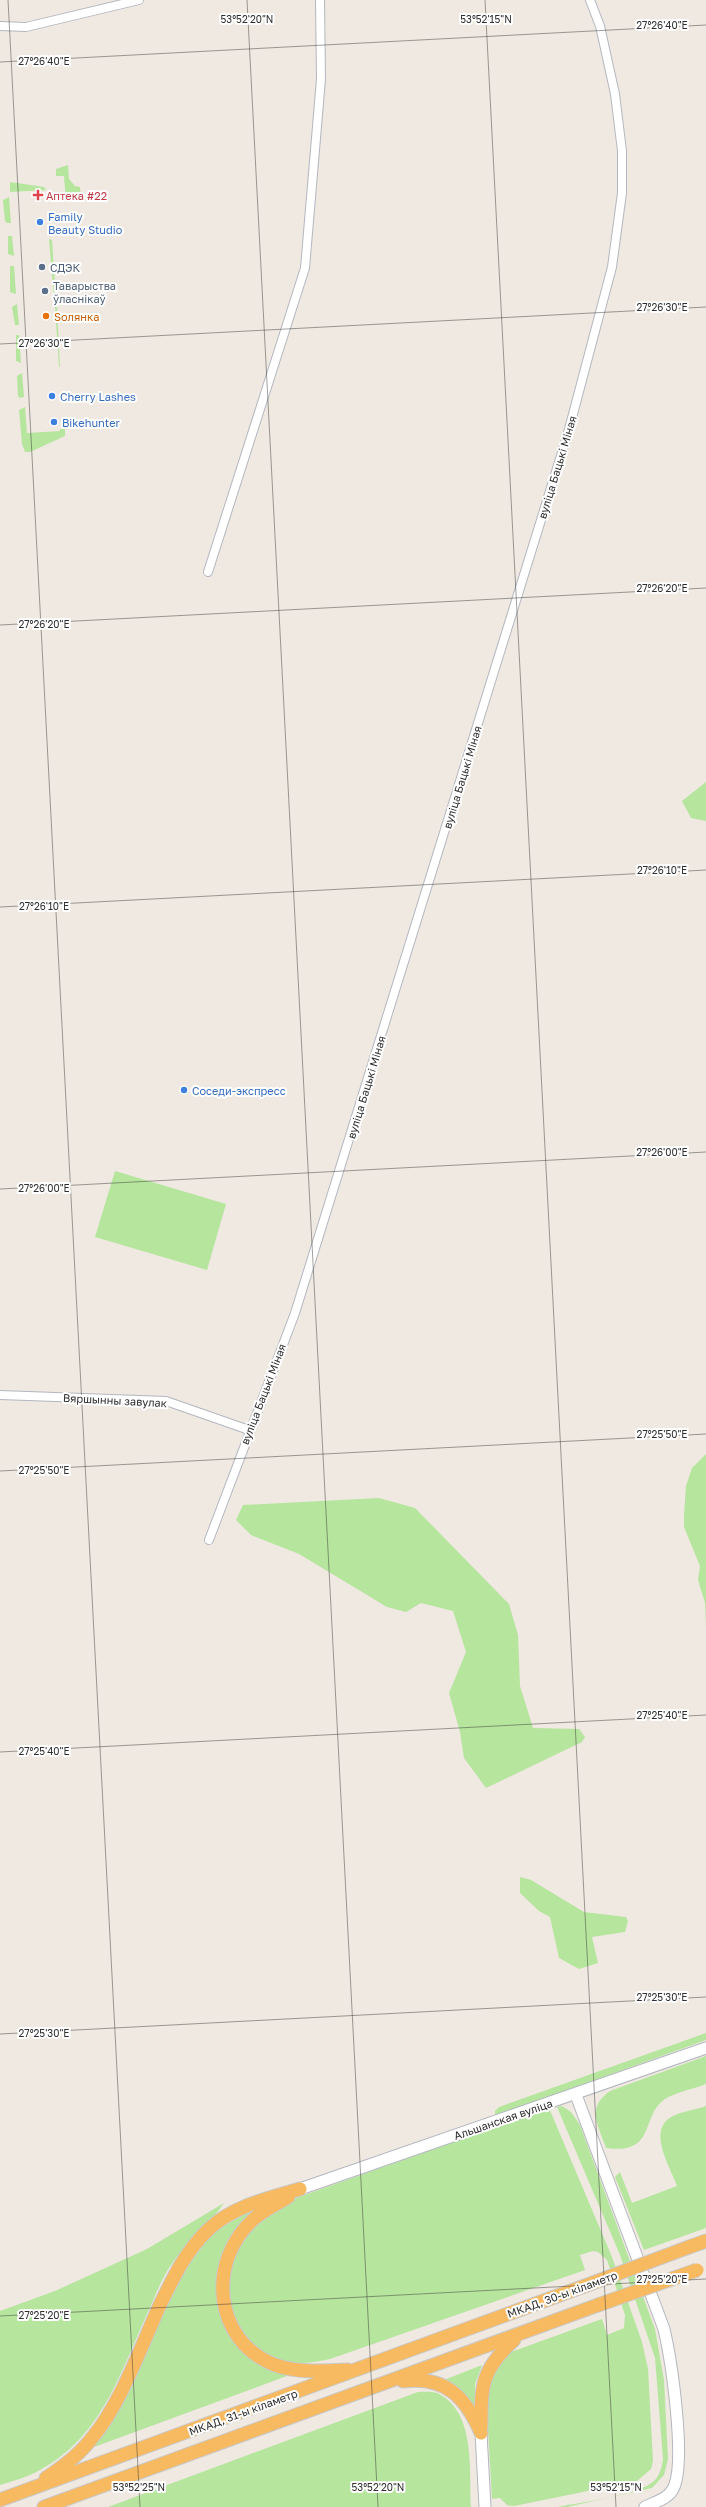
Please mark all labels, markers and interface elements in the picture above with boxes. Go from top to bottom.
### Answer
text: 53°52'20"N [221,13,273,25]
text: 53°52'15"N [460,13,512,25]
text: 27°26'40"E [636,19,688,31]
text: 27°26'40"E [18,55,70,67]
place label: Аптека #22 [46,189,107,202]
marker: Аптека #22 [33,190,43,200]
place label: Family Beauty Studio [48,210,123,236]
marker: Family Beauty Studio [35,217,45,227]
place label: СДЭК [50,261,81,274]
marker: СДЭК [37,262,47,272]
place label: Таварыства ўласнікаў [53,279,116,305]
marker: Таварыства ўласнікаў [40,286,50,296]
text: 27°26'30"E [636,301,688,313]
place label: Sолянка [54,310,99,323]
marker: Sолянка [41,311,51,321]
text: 27°26'30"E [18,337,70,349]
place label: Cherry Lashes [60,390,136,403]
marker: Cherry Lashes [47,391,57,401]
street label: вуліца Бацькі Міная [535,414,579,520]
place label: Bikehunter [62,416,121,429]
marker: Bikehunter [49,417,59,427]
text: 27°26'20"E [636,582,688,594]
text: 27°26'20"E [18,618,70,630]
street label: вуліца Бацькі Міная [440,724,484,830]
text: 27°26'10"E [637,864,687,876]
text: 27°26'10"E [19,900,69,912]
street label: вуліца Бацькі Міная [344,1034,388,1140]
place label: Соседи-экспресс [192,1084,286,1097]
marker: Соседи-экспресс [179,1085,189,1095]
text: 27°26'00"E [636,1146,688,1158]
text: 27°26'00"E [18,1182,70,1194]
street label: вуліца Бацькі Міная [238,1342,288,1446]
street label: Вяршынны завулак [63,1391,168,1409]
text: 27°25'50"E [637,1428,687,1440]
text: 27°25'50"E [19,1464,69,1476]
text: 27°25'40"E [636,1709,688,1721]
text: 27°25'40"E [18,1745,70,1757]
text: 27°25'30"E [637,1991,687,2003]
text: 27°25'30"E [19,2027,69,2039]
street label: Альшанская вуліца [452,2096,554,2142]
street label: МКАД, 30-ы кіламетр [505,2268,619,2320]
text: 27°25'20"E [637,2273,687,2285]
text: 27°25'20"E [19,2309,69,2321]
street label: МКАД, 31-ы кіламетр [187,2386,299,2438]
text: 53°52'25"N [113,2481,165,2493]
text: 53°52'20"N [352,2481,404,2493]
text: 53°52'15"N [590,2481,642,2493]

